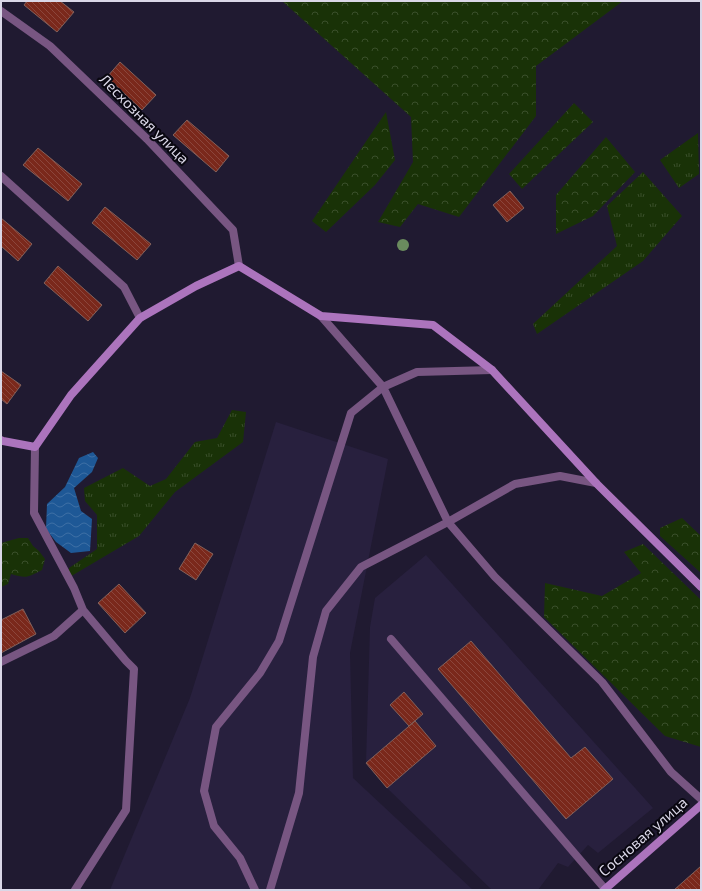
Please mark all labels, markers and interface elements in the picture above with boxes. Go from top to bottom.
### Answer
street label: Лесхозная улица [95,70,193,168]
street label: Сосновая улица [594,793,691,880]

